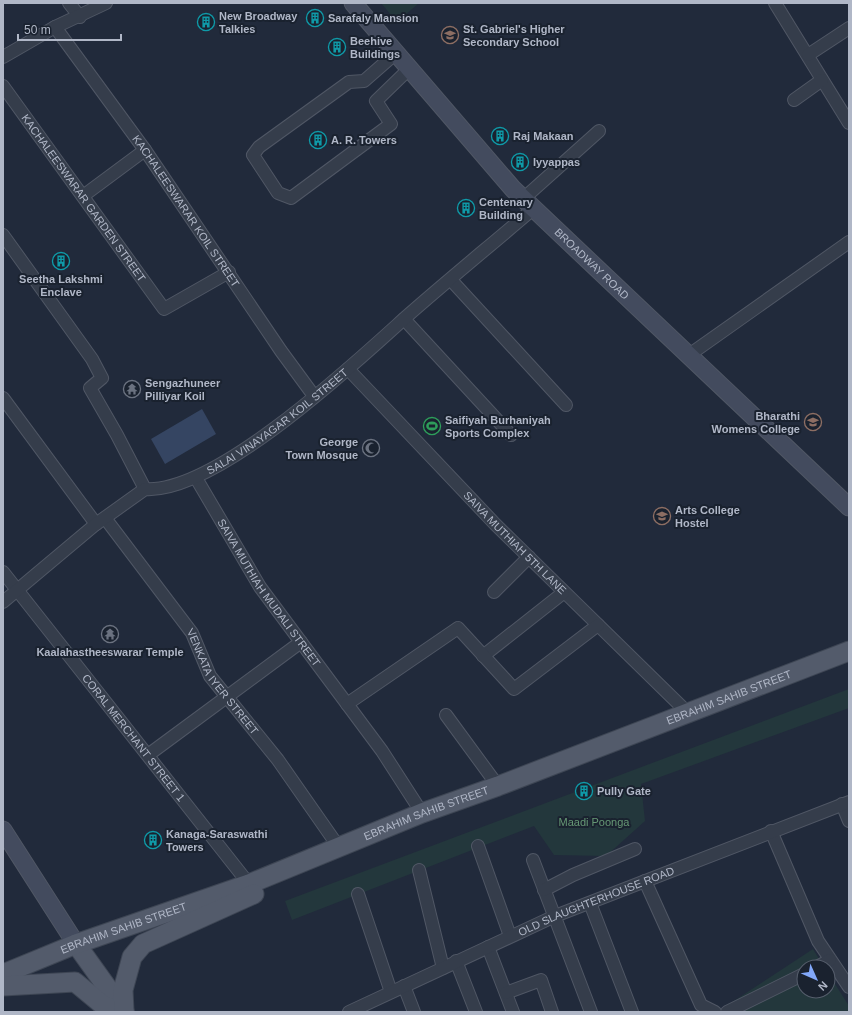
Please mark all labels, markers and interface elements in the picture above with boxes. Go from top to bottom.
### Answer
building icon: Sarafaly Mansion [305,8,325,28]
place label: New Broadway Talkies [219,10,298,35]
building icon: New Broadway Talkies [196,12,216,32]
place label: Sarafaly Mansion [328,12,419,24]
scale bar [18,16,121,42]
text: 50 m [24,23,51,37]
place label: St. Gabriel's Higher Secondary School [463,23,565,48]
school or university icon: St. Gabriel's Higher Secondary School [440,25,460,45]
place label: Beehive Buildings [350,35,400,60]
building icon: Beehive Buildings [327,37,347,57]
street label: KACHALEESWARAR GARDEN STREET [19,112,148,284]
building icon: Raj Makaan [490,126,510,146]
building icon: A. R. Towers [308,130,328,150]
place label: Raj Makaan [513,130,574,142]
street label: KACHALEESWARAR KOIL STREET [130,133,242,289]
place label: A. R. Towers [331,134,397,146]
building icon: Iyyappas [510,152,530,172]
place label: Iyyappas [533,156,580,168]
place label: Centenary Building [479,196,534,221]
building icon: Centenary Building [456,198,476,218]
street label: BROADWAY ROAD [552,226,632,302]
building icon: Seetha Lakshmi Enclave [51,251,71,271]
place label: Seetha Lakshmi Enclave [19,273,103,298]
street label: SALAI VINAYAGAR KOIL STREET [205,366,350,476]
place label: Sengazhuneer Pilliyar Koil [145,377,221,402]
temple icon: Sengazhuneer Pilliyar Koil [122,379,142,399]
place label: Bharathi Womens College [712,410,800,435]
school or university icon: Bharathi Womens College [803,412,823,432]
place label: Saifiyah Burhaniyah Sports Complex [445,414,551,439]
sports icon: Saifiyah Burhaniyah Sports Complex [422,416,442,436]
place label: George Town Mosque [285,436,358,461]
mosque icon: George Town Mosque [361,438,381,458]
street label: SAIVA MUTHIAH 5TH LANE [461,489,569,596]
place label: Arts College Hostel [675,504,740,529]
school or university icon: Arts College Hostel [652,506,672,526]
street label: SAIVA MUTHIAH MUDALI STREET [215,517,323,669]
temple icon: Kaalahastheeswarar Temple [100,624,120,644]
street label: VENKATA IYER STREET [185,626,261,737]
place label: Kaalahastheeswarar Temple [36,646,184,658]
street label: EBRAHIM SAHIB STREET [665,668,793,727]
street label: CORAL MERCHANT STREET 1 [80,672,187,804]
building icon: Pully Gate [574,781,594,801]
street label: EBRAHIM SAHIB STREET [362,784,491,842]
place label: Pully Gate [597,785,651,797]
park label: Maadi Poonga [559,816,630,828]
place label: Kanaga-Saraswathi Towers [166,828,267,853]
building icon: Kanaga-Saraswathi Towers [143,830,163,850]
street label: OLD SLAUGHTERHOUSE ROAD [516,864,676,938]
street label: EBRAHIM SAHIB STREET [59,900,188,956]
north arrow [796,959,836,999]
text: N [816,979,830,993]

